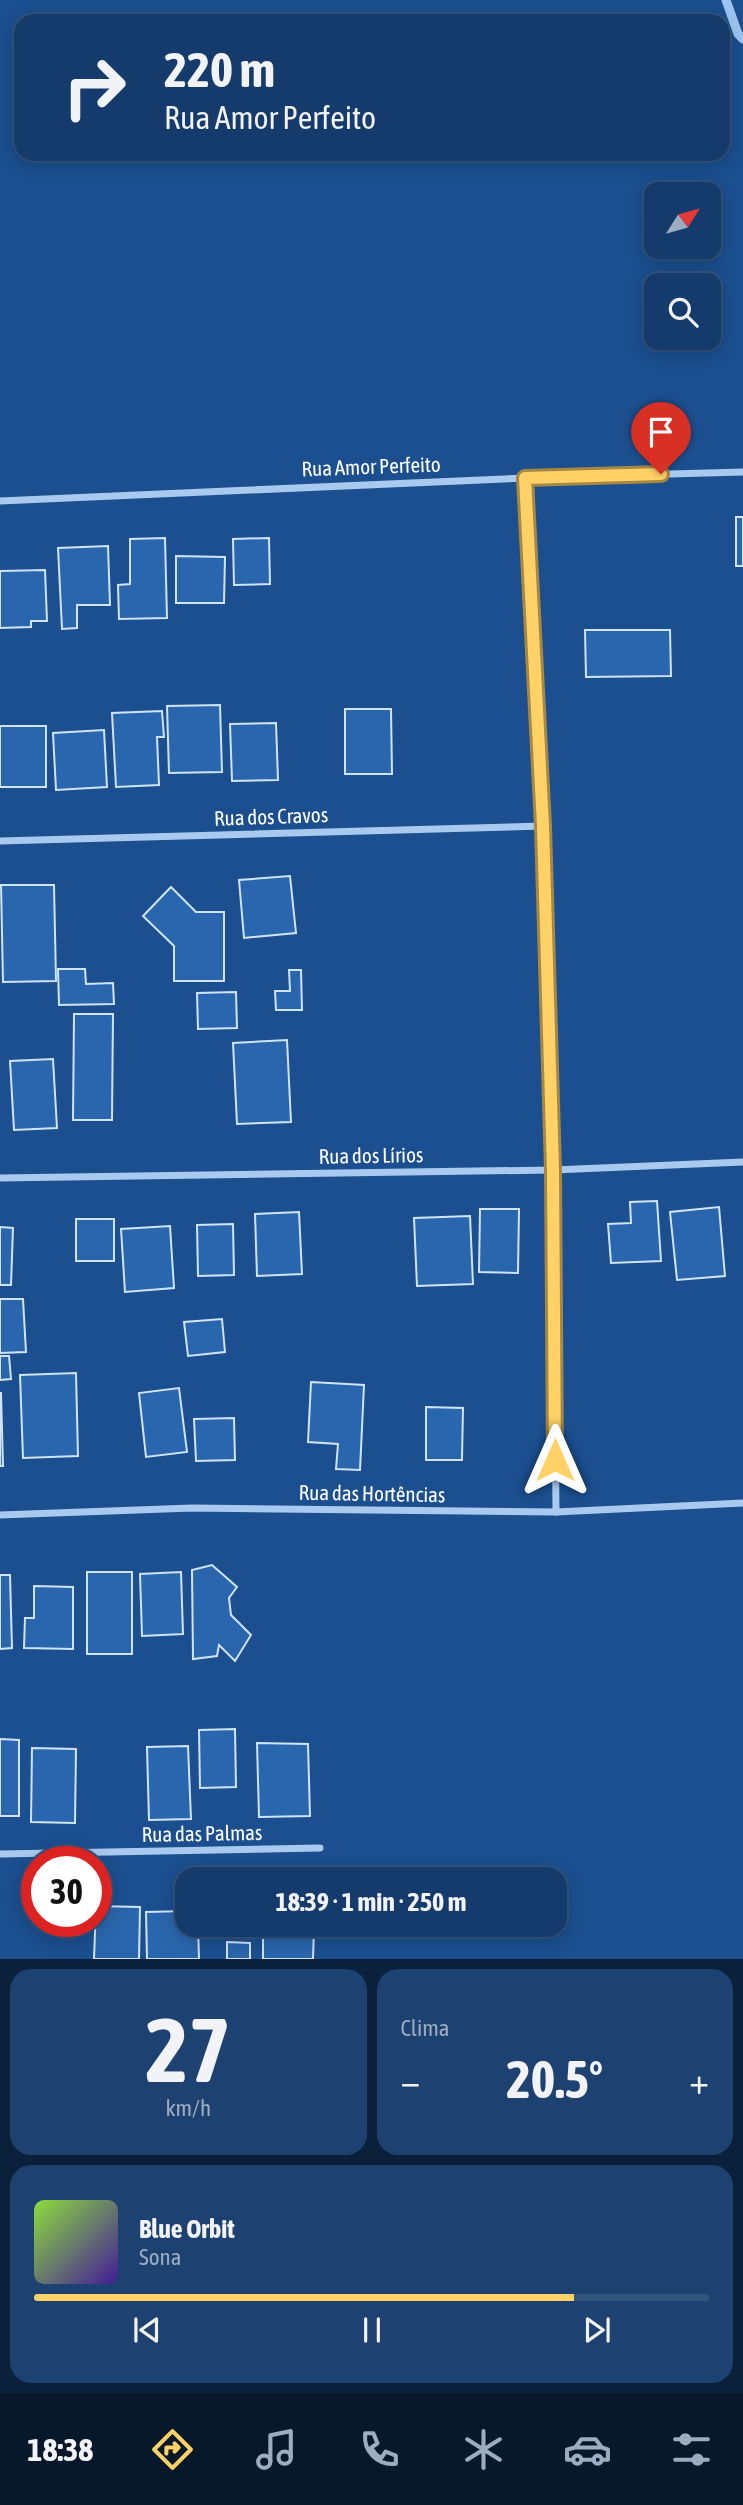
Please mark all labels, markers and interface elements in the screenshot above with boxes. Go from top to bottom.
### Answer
text: 220 m [164,41,275,97]
icon: right [49,42,140,133]
text: Rua Amor Perfeito [164,99,376,136]
north arrow [644,182,721,259]
map controls [644,182,721,350]
button: search [644,273,721,350]
pin [631,402,691,474]
icon: arrive [642,413,680,451]
street label: Rua Amor Perfeito [301,452,441,480]
street label: Rua dos Cravos [214,802,328,830]
street label: Rua dos Lírios [318,1142,424,1168]
position arrow [518,1423,592,1497]
street label: Rua das Hortências [298,1480,446,1506]
street label: Rua das Palmas [141,1820,263,1846]
speed limit sign: 30 [21,1846,112,1937]
text: 18:39 · 1 min · 250 m [276,1887,466,1917]
text: 27 [145,1997,231,2101]
text: Clima [401,2015,450,2041]
text: 20.5° [506,2049,603,2109]
text: − [401,2059,420,2102]
text: + [689,2059,709,2102]
text: km/h [165,2095,211,2121]
text: Blue Orbit [139,2214,235,2244]
text: Sona [139,2244,181,2270]
icon: previous [128,2311,166,2349]
icon: pause [353,2311,391,2349]
icon: next [578,2311,616,2349]
icon: directions [148,2425,197,2474]
icon: music [252,2425,301,2474]
icon: phone [355,2425,404,2474]
icon: climate [459,2425,508,2474]
icon: car [563,2425,612,2474]
icon: filters [667,2425,716,2474]
text: 18:38 [27,2431,93,2468]

